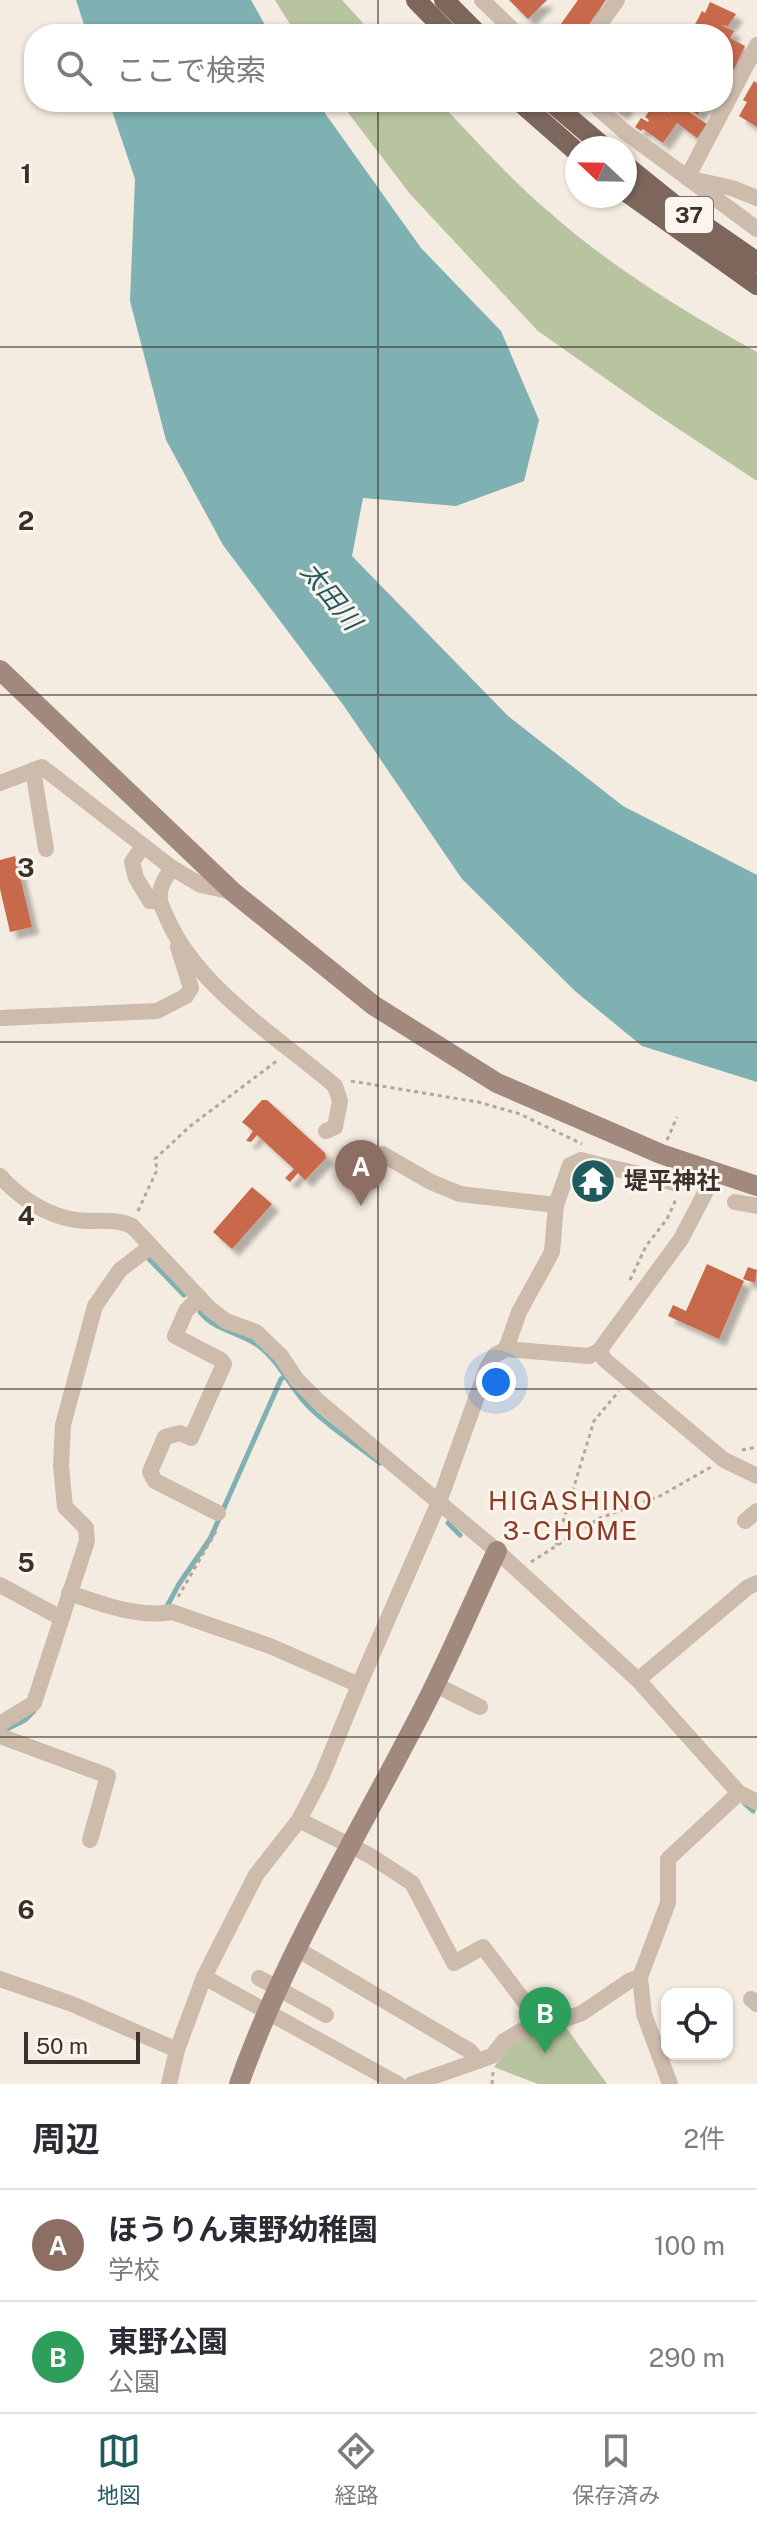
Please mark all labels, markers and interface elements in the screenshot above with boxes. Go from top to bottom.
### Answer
search box [24,24,733,112]
icon: search [52,46,96,90]
text: ここで検索 [116,52,266,88]
north arrow [565,136,637,208]
text: 1 [20,158,32,189]
road number: 37 [665,197,713,233]
text: 2 [18,505,34,536]
water label: 太田川 [295,556,370,638]
text: 3 [17,852,35,883]
pin: A [335,1140,387,1206]
temple icon: 堤平神社 [569,1157,617,1205]
place label: 堤平神社 [624,1166,720,1194]
text: 4 [17,1200,35,1231]
your location [476,1362,516,1402]
district label: HIGASHINO 3-CHOME [488,1485,654,1546]
text: 5 [17,1547,35,1578]
text: 6 [17,1894,35,1925]
pin: B [519,1987,571,2053]
map controls [661,1988,733,2060]
button: locate [661,1988,733,2060]
scale bar [24,2028,140,2064]
text: 50 m [36,2033,88,2059]
text: 周辺 [32,2119,100,2159]
text: 2件 [684,2123,725,2154]
text: ほうりん東野幼稚園 [108,2211,378,2247]
text: A [49,2230,67,2261]
text: 100 m [654,2230,725,2261]
text: 学校 [108,2254,160,2285]
text: 東野公園 [108,2323,228,2359]
text: B [49,2342,67,2373]
text: 290 m [649,2342,725,2373]
text: 公園 [108,2366,160,2397]
tab: 地図 [97,2429,141,2509]
tab: 経路 [334,2429,378,2509]
tab: 保存済み [572,2429,660,2509]

